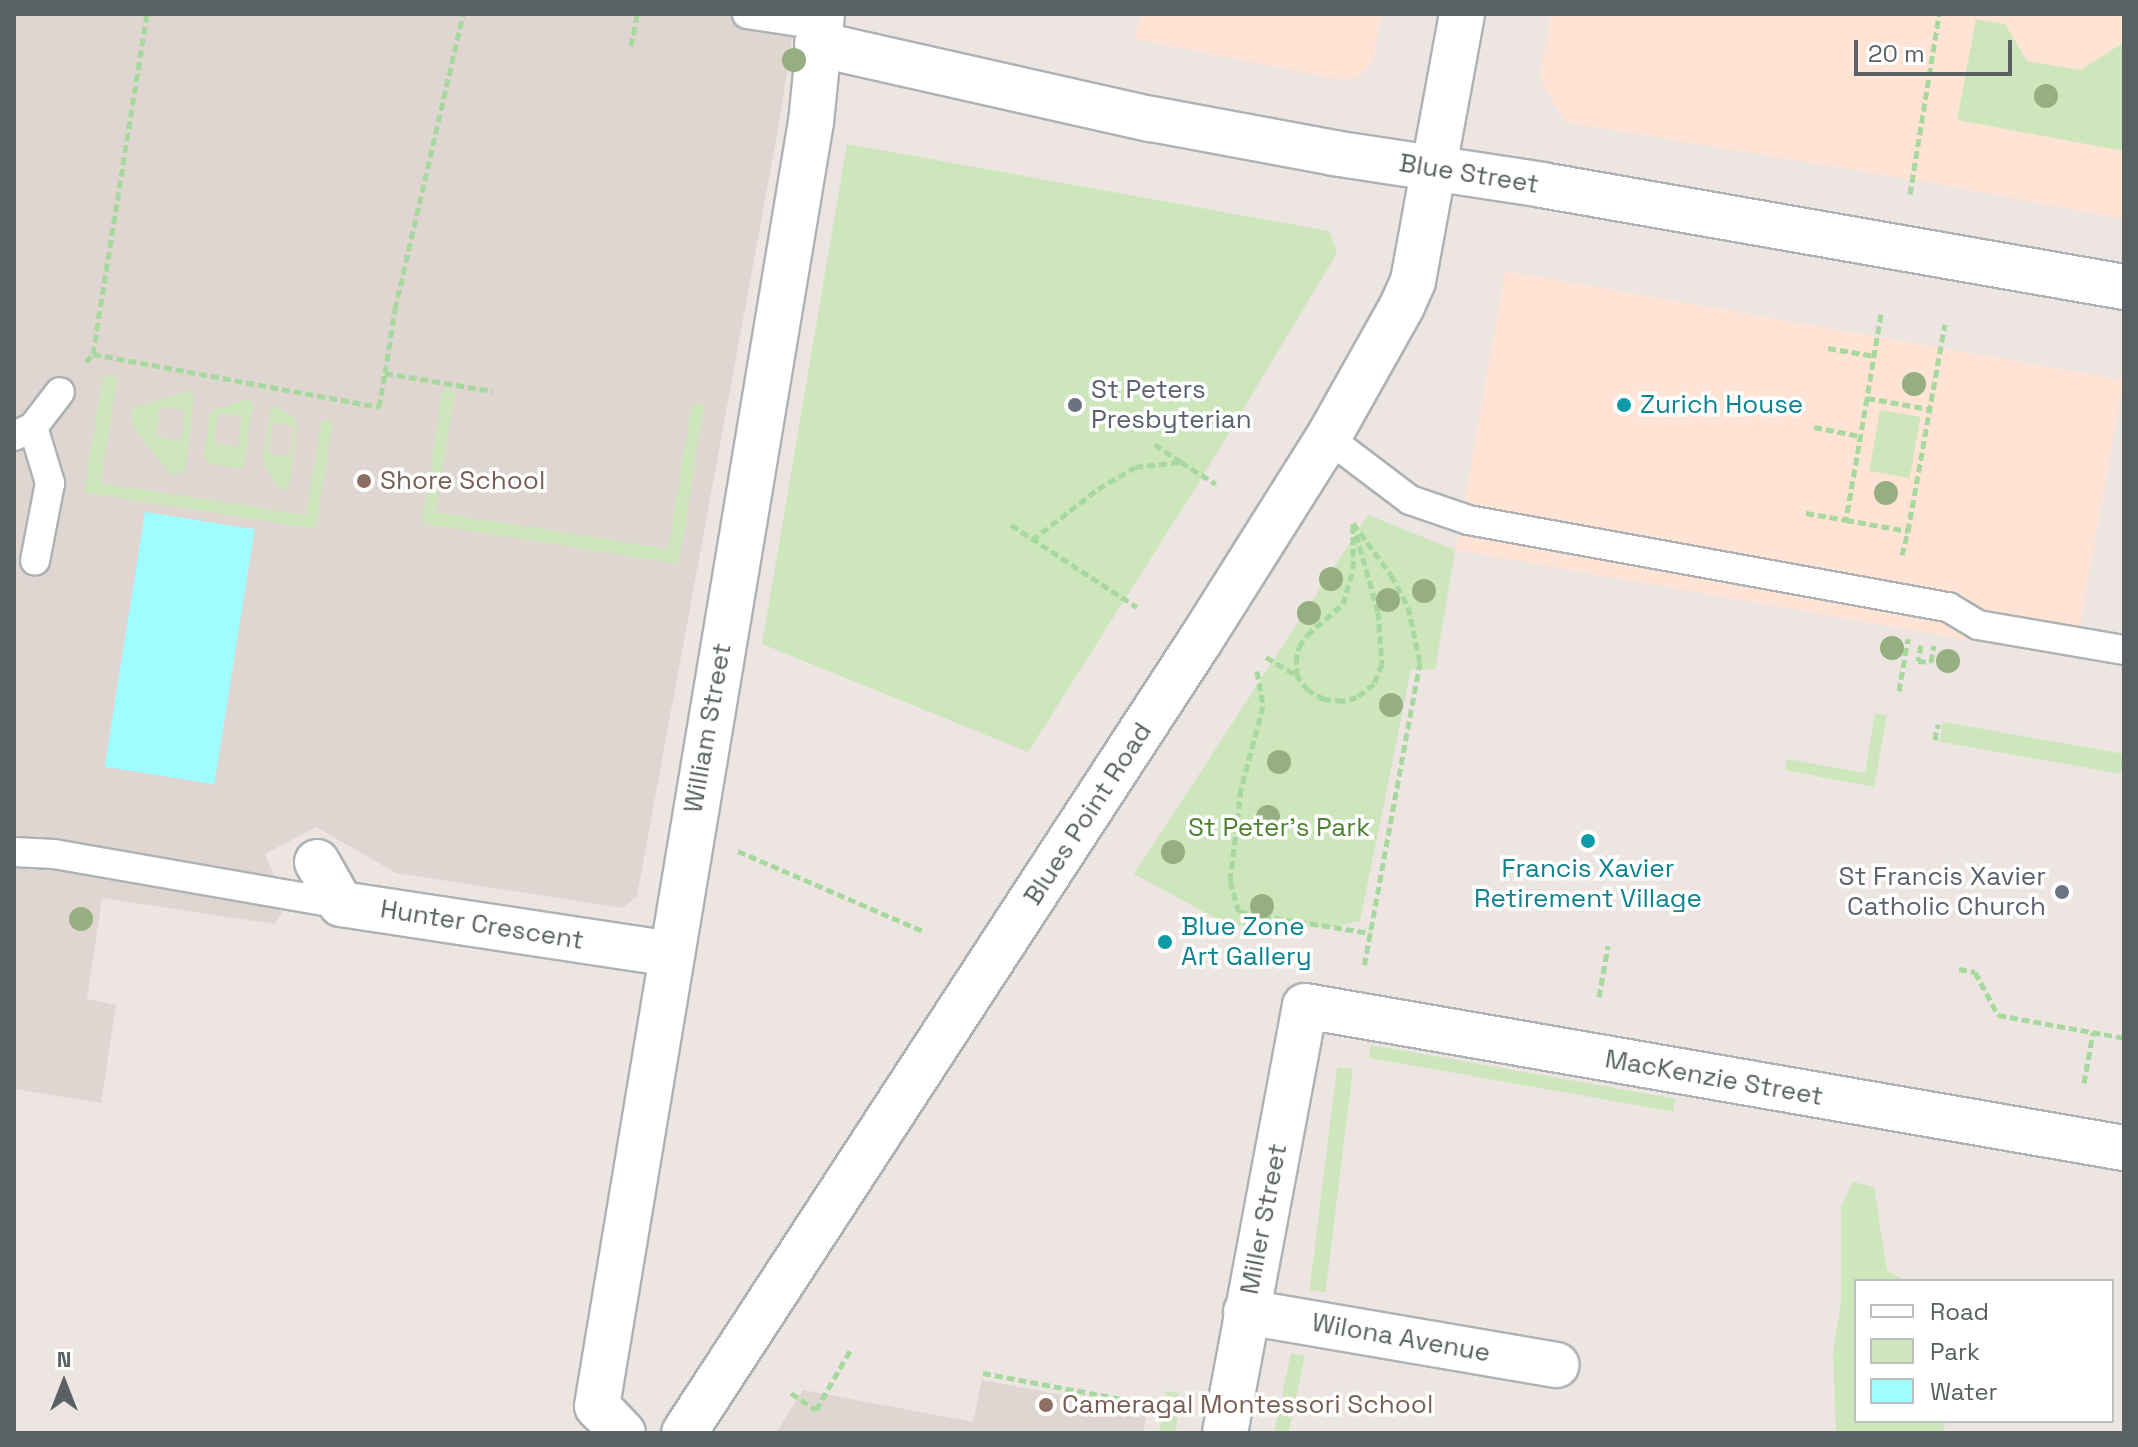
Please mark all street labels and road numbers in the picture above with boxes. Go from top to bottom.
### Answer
street label: Blue Street [1397,148,1541,200]
street label: William Street [678,641,738,815]
street label: Blues Point Road [1017,717,1159,911]
street label: Hunter Crescent [378,894,586,956]
street label: MacKenzie Street [1603,1043,1825,1113]
street label: Miller Street [1234,1141,1294,1297]
street label: Wilona Avenue [1309,1307,1493,1369]

